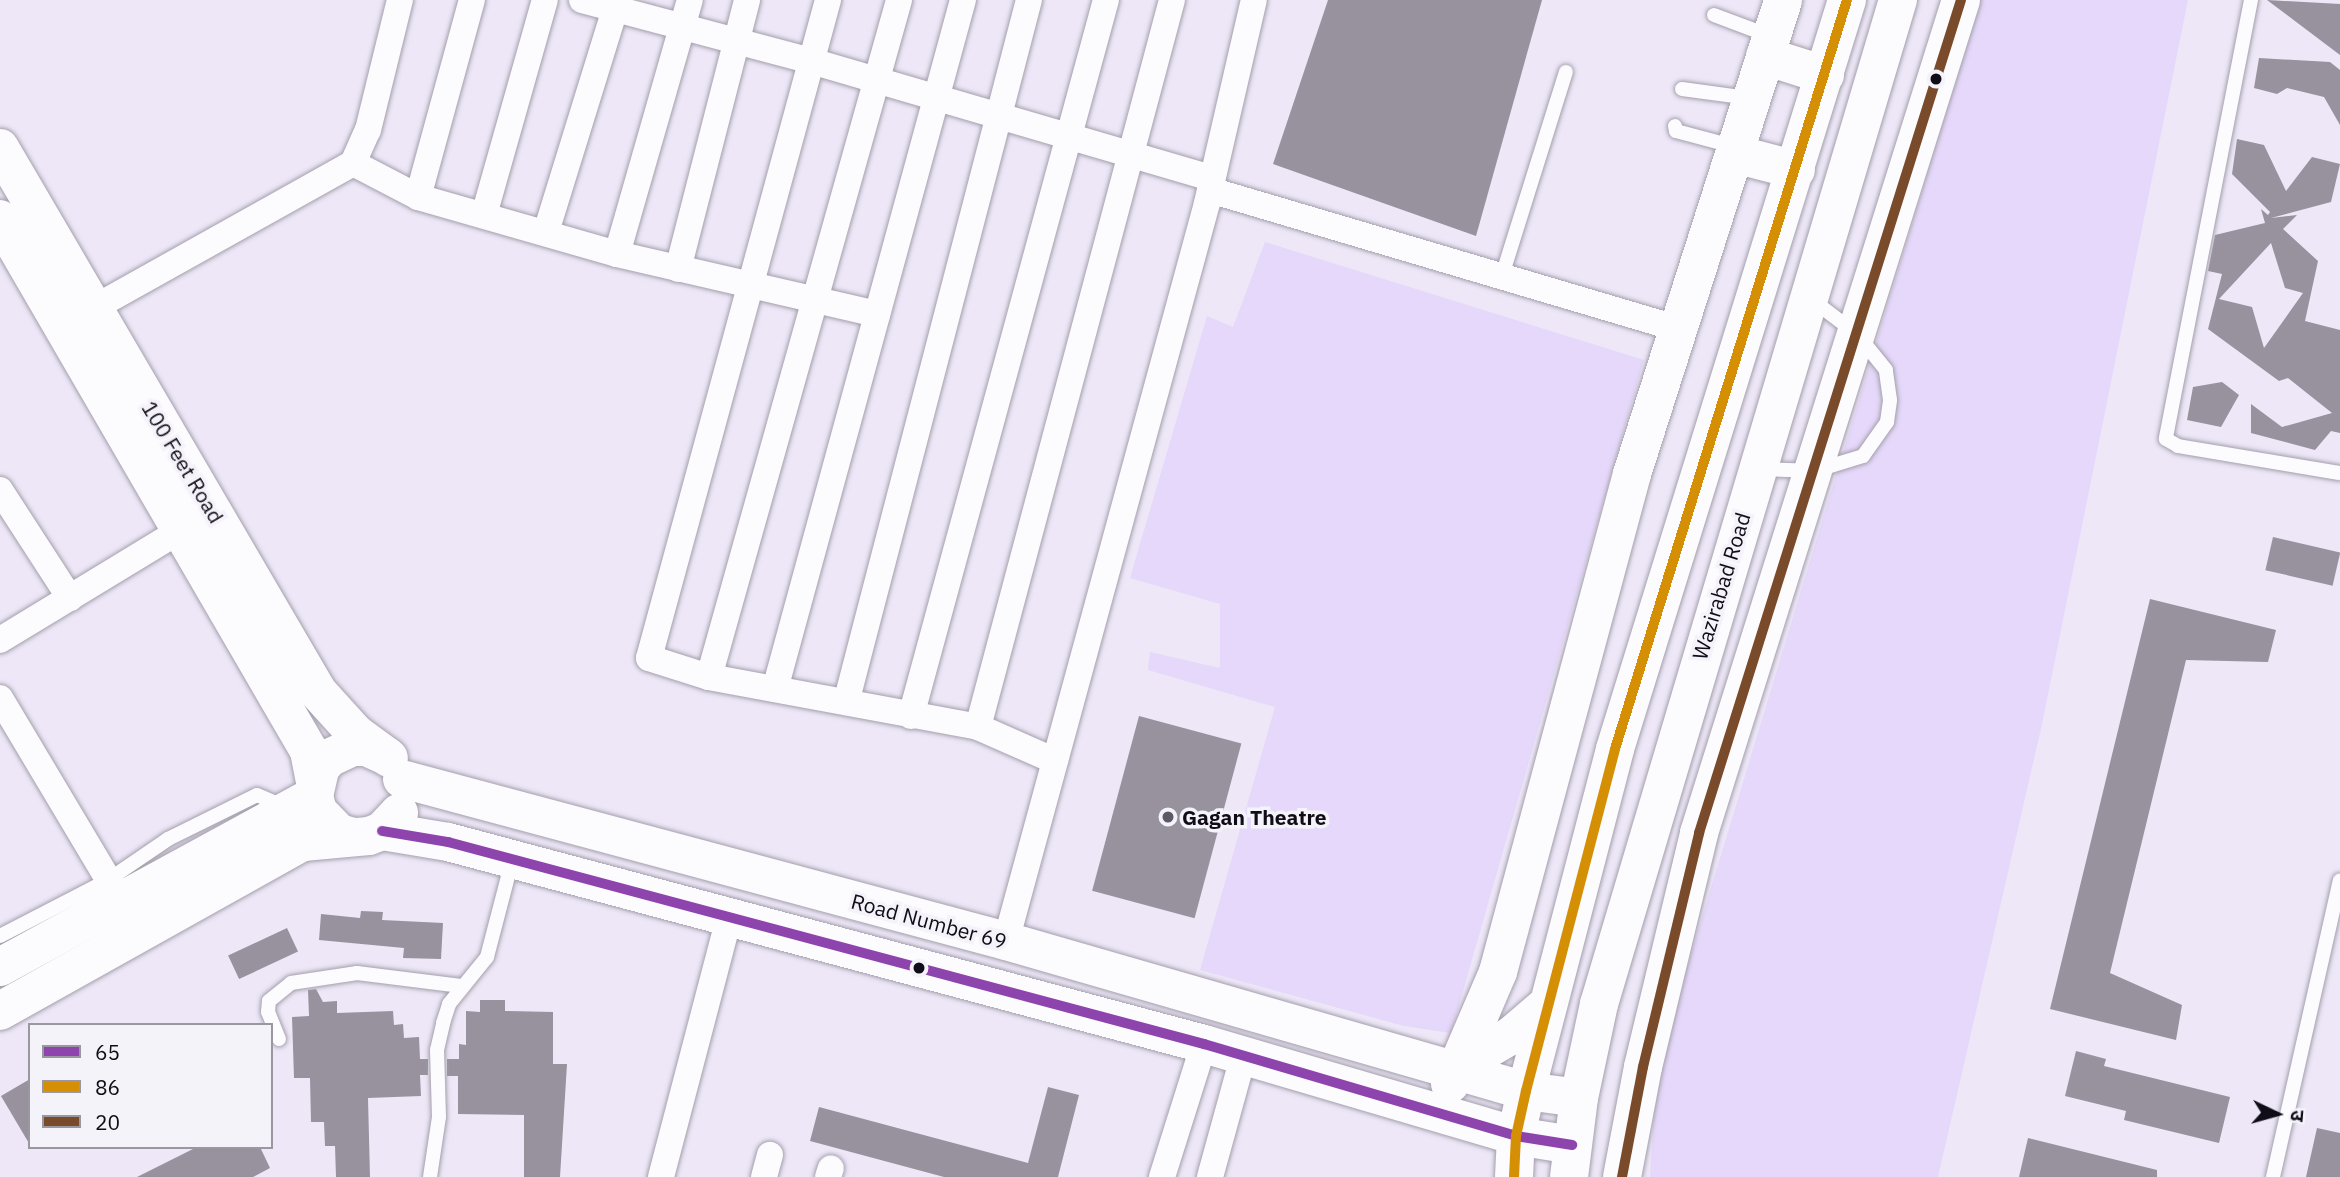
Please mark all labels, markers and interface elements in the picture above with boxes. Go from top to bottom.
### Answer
unlabelled marker [1929,72,1943,86]
street label: 100 Feet Road [137,397,229,527]
street label: Wazirabad Road [1687,509,1755,663]
place label: Gagan Theatre [1182,804,1327,830]
marker: Gagan Theatre [1160,809,1176,825]
street label: Road Number 69 [849,888,1009,954]
unlabelled marker [912,961,926,975]
legend [28,1023,273,1149]
text: 65 [95,1038,120,1066]
text: 86 [95,1073,120,1101]
north arrow [2242,1079,2312,1149]
text: 20 [95,1108,120,1136]
text: उ [2285,1109,2310,1122]

